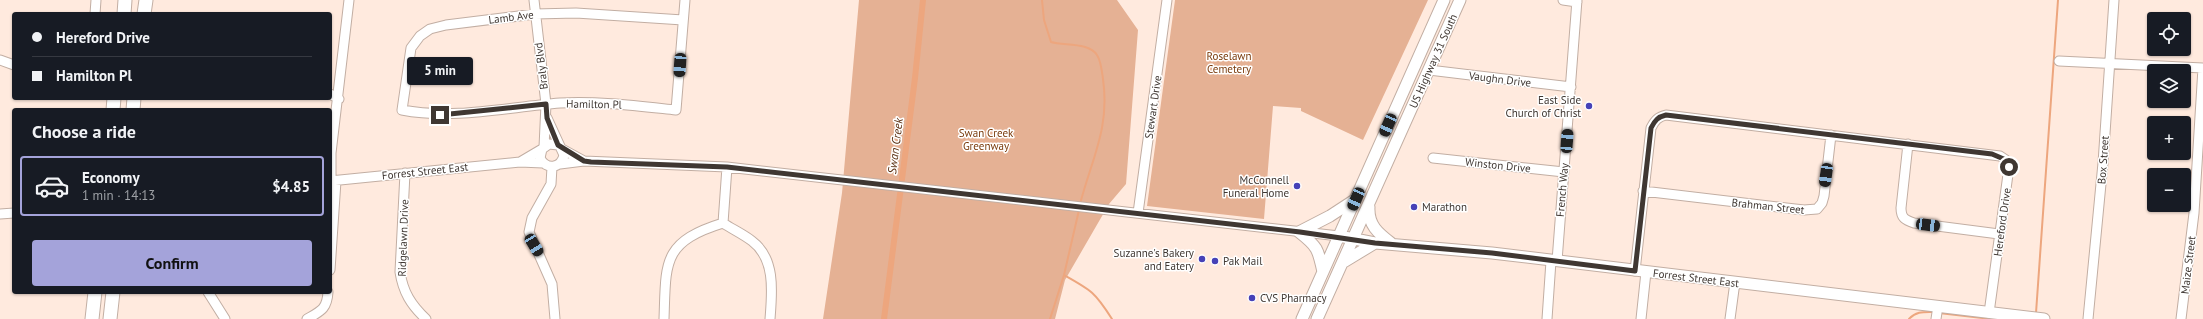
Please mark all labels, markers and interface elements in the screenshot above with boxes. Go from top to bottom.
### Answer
street label: Lamb Ave [488,7,535,27]
street label: US Highway 31 South [1406,12,1460,110]
map controls [2147,12,2191,212]
button: locate [2147,12,2191,56]
text: Hereford Drive [56,28,150,47]
street label: Braly Blvd [531,42,551,90]
park label: Roselawn Cemetery [1207,49,1252,76]
car [673,53,687,77]
callout: 5 min [407,57,473,85]
text: 5 min [424,62,456,79]
button: layers [2147,64,2191,108]
text: Hamilton Pl [56,66,132,85]
street label: Vaughn Drive [1467,68,1532,90]
street label: Stewart Drive [1142,74,1164,140]
place label: East Side Church of Christ [1506,93,1581,120]
street label: Hamilton Pl [566,97,623,111]
marker: East Side Church of Christ [1584,101,1594,111]
route end [431,106,449,124]
car [1378,112,1398,138]
button: + [2147,116,2191,160]
water label: Swan Creek [884,117,906,175]
text: Choose a ride [32,120,136,143]
park label: Swan Creek Greenway [959,126,1014,153]
car [1560,129,1574,153]
street label: Box Street [2094,135,2112,185]
street label: Winston Drive [1465,155,1532,175]
route start [2000,158,2018,176]
street label: Forrest Street East [381,159,469,182]
street label: French Way [1553,162,1571,217]
car [1818,162,1834,188]
icon: car [34,168,70,204]
text: Economy [82,168,140,187]
button: − [2147,168,2191,212]
place label: McConnell Funeral Home [1223,173,1290,200]
text: $4.85 [272,177,310,196]
marker: McConnell Funeral Home [1292,181,1302,191]
car [1346,186,1366,212]
text: 1 min · 14:13 [82,187,155,204]
street label: Hereford Drive [1990,187,2014,257]
street label: Brahman Street [1731,195,1805,217]
street label: Ridgelawn Drive [395,199,411,277]
place label: Marathon [1422,200,1467,214]
marker: Marathon [1409,202,1419,212]
car [1915,218,1941,232]
car [523,232,545,258]
street label: Maize Street [2177,235,2199,295]
button: Confirm [32,240,312,286]
place label: Suzanne's Bakery and Eatery [1114,246,1195,273]
marker: Suzanne's Bakery and Eatery [1197,254,1207,264]
place label: Pak Mail [1223,254,1263,268]
marker: Pak Mail [1210,256,1220,266]
street label: Forrest Street East [1652,266,1740,290]
place label: CVS Pharmacy [1260,291,1328,305]
marker: CVS Pharmacy [1247,293,1257,303]

